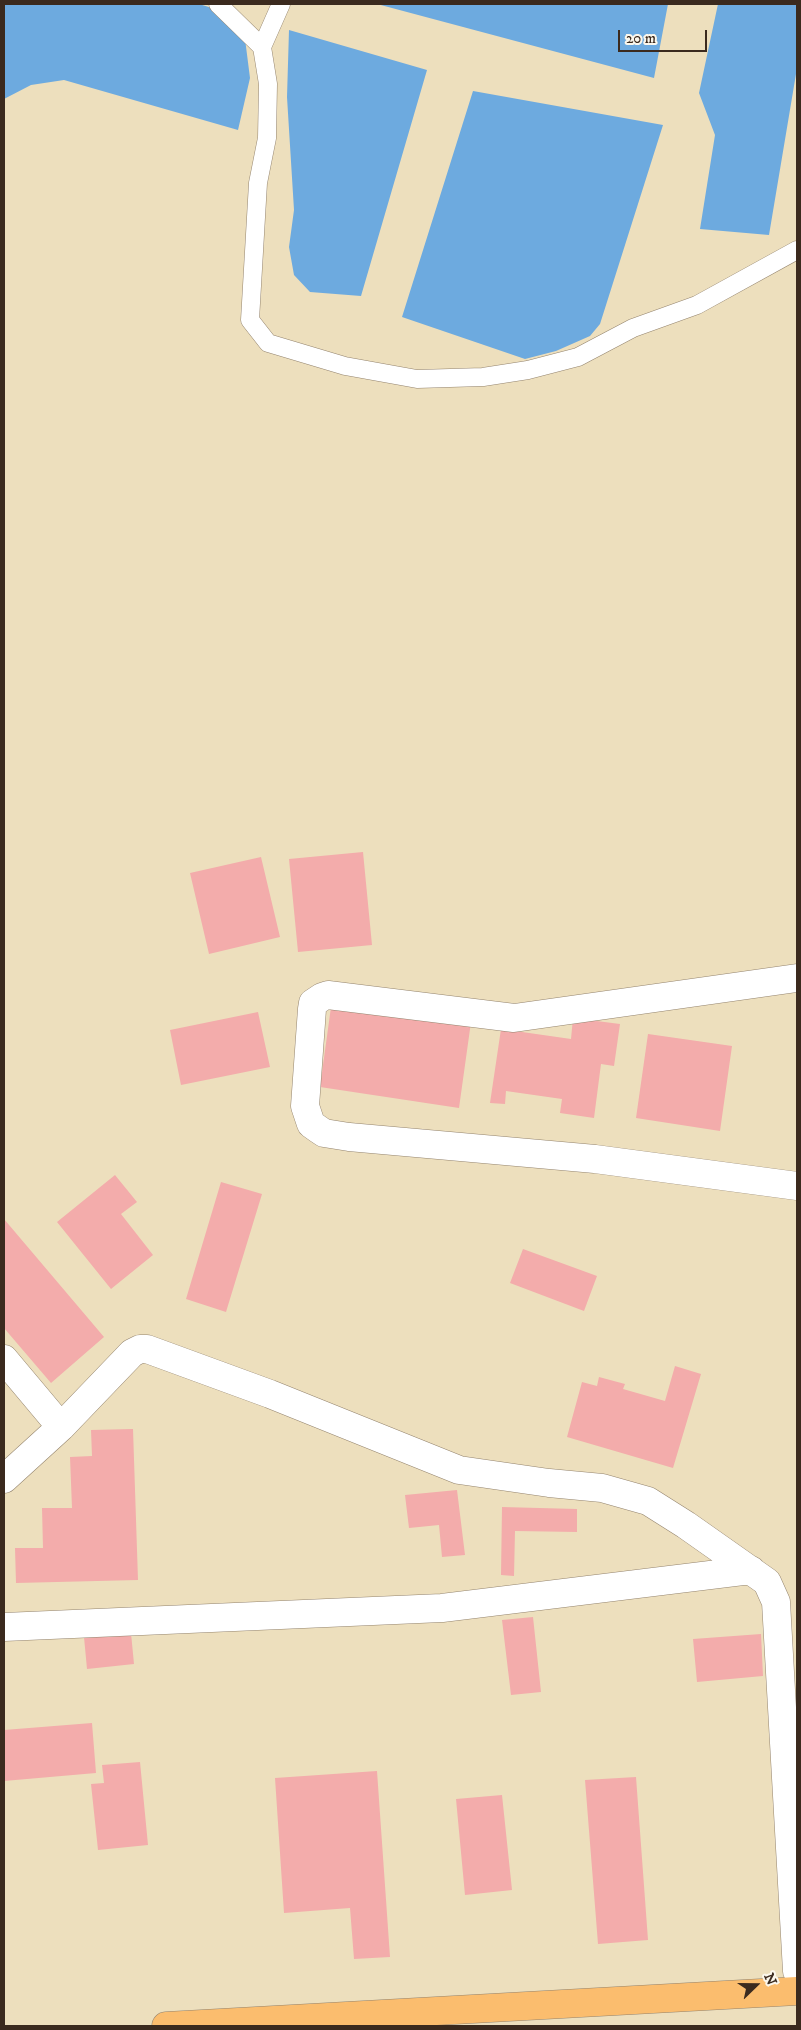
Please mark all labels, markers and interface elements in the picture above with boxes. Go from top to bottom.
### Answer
scale bar [621,20,710,52]
text: 20 m [626,29,656,48]
north arrow [731,1960,781,2010]
text: N [759,1971,780,1988]

